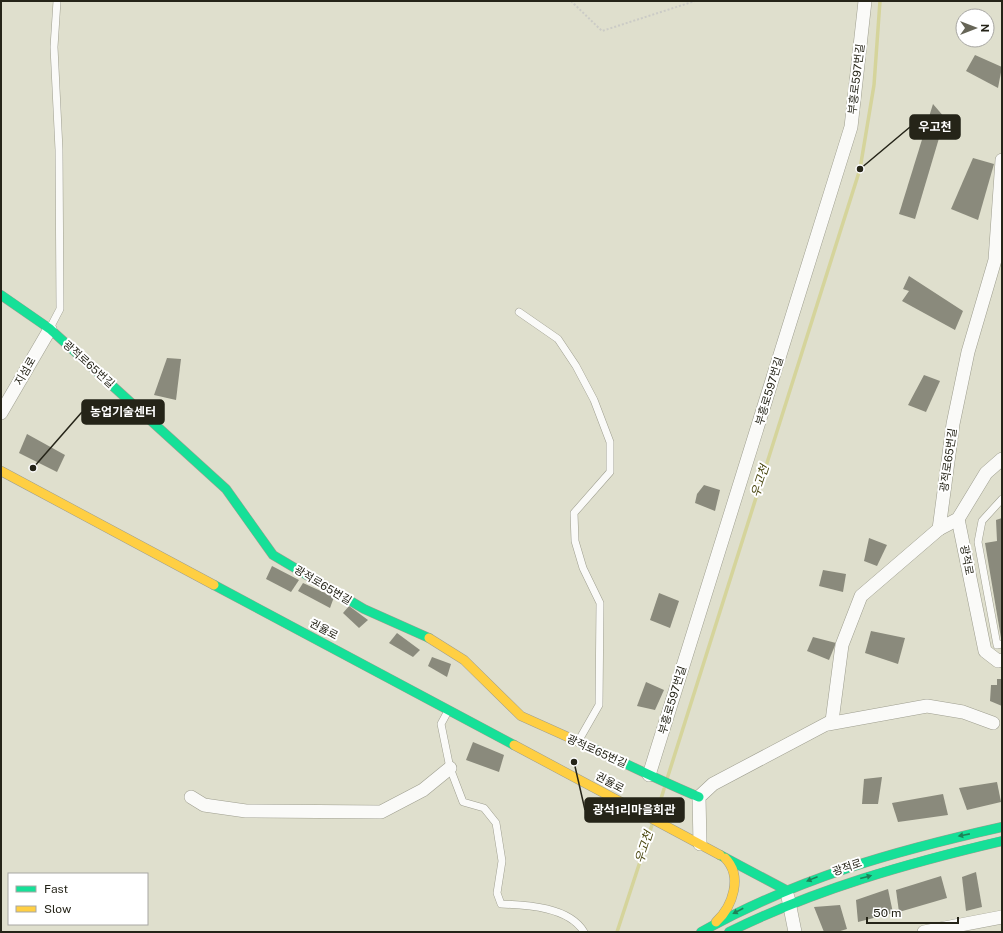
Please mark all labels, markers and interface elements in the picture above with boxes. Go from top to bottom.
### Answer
north arrow [955,8,995,48]
text: N [979,24,991,32]
street label: 부흥로597번길 [846,43,866,115]
callout: 우고천 [910,115,960,139]
text: 우고천 [918,120,952,134]
street label: 광적로65번길 [61,338,117,390]
street label: 지섬로 [12,355,38,387]
street label: 부흥로597번길 [753,355,785,427]
callout: 농업기술센터 [82,400,164,424]
text: 농업기술센터 [90,405,156,419]
street label: 광적로65번길 [938,427,958,493]
water label: 우고천 [748,461,772,499]
street label: 광적로 [958,544,976,576]
street label: 광적로65번길 [292,563,354,607]
street label: 권율로 [308,617,340,641]
street label: 부흥로597번길 [656,664,688,736]
street label: 광적로65번길 [565,732,629,770]
street label: 권율로 [594,770,626,794]
callout: 광석1리마을회관 [585,798,684,822]
text: 광석1리마을회관 [593,803,675,817]
water label: 우고천 [632,827,656,865]
one-way arrow [958,833,970,839]
street label: 광적로 [831,856,863,878]
legend [8,873,148,925]
one-way arrow [860,874,872,880]
one-way arrow [806,877,818,883]
text: Fast [44,882,69,896]
scale bar [867,899,958,925]
text: Slow [44,902,72,916]
text: 50 m [873,906,901,920]
one-way arrow [732,908,744,915]

